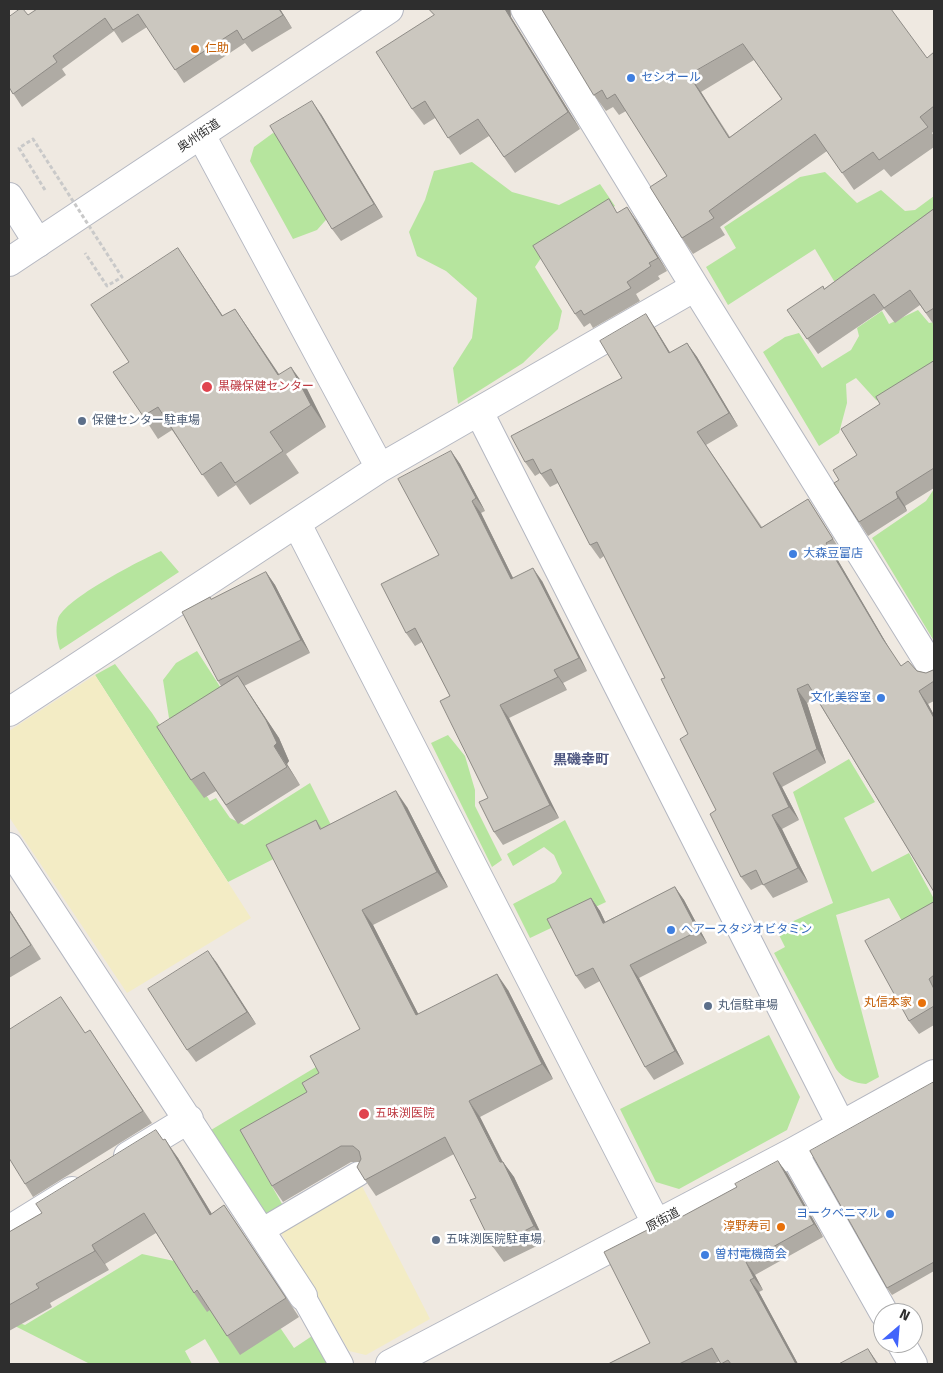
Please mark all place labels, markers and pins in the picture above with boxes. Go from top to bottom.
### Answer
place label: 仁助 [205,42,229,56]
marker: 仁助 [189,43,201,55]
place label: セシオール [641,71,701,85]
marker: セシオール [625,72,637,84]
marker: 黒磯保健センター [200,380,214,394]
place label: 黒磯保健センター [218,380,314,394]
place label: 保健センター駐車場 [92,414,200,428]
marker: 保健センター駐車場 [76,415,88,427]
place label: 大森豆富店 [803,547,863,561]
marker: 大森豆富店 [787,548,799,560]
place label: 文化美容室 [811,691,871,705]
marker: 文化美容室 [875,692,887,704]
place label: ヘアースタジオビタミン [681,923,812,937]
marker: ヘアースタジオビタミン [665,924,677,936]
place label: 丸信本家 [864,996,912,1010]
marker: 丸信本家 [916,997,928,1009]
place label: 丸信駐車場 [718,999,778,1013]
marker: 丸信駐車場 [702,1000,714,1012]
marker: 五味渕医院 [357,1107,371,1121]
place label: 五味渕医院 [375,1107,435,1121]
place label: ヨークベニマル [796,1207,880,1221]
marker: ヨークベニマル [884,1208,896,1220]
place label: 淳野寿司 [723,1220,771,1234]
marker: 淳野寿司 [775,1221,787,1233]
place label: 五味渕医院駐車場 [446,1233,542,1247]
marker: 五味渕医院駐車場 [430,1234,442,1246]
place label: 曽村電機商会 [715,1248,787,1262]
marker: 曽村電機商会 [699,1249,711,1261]

